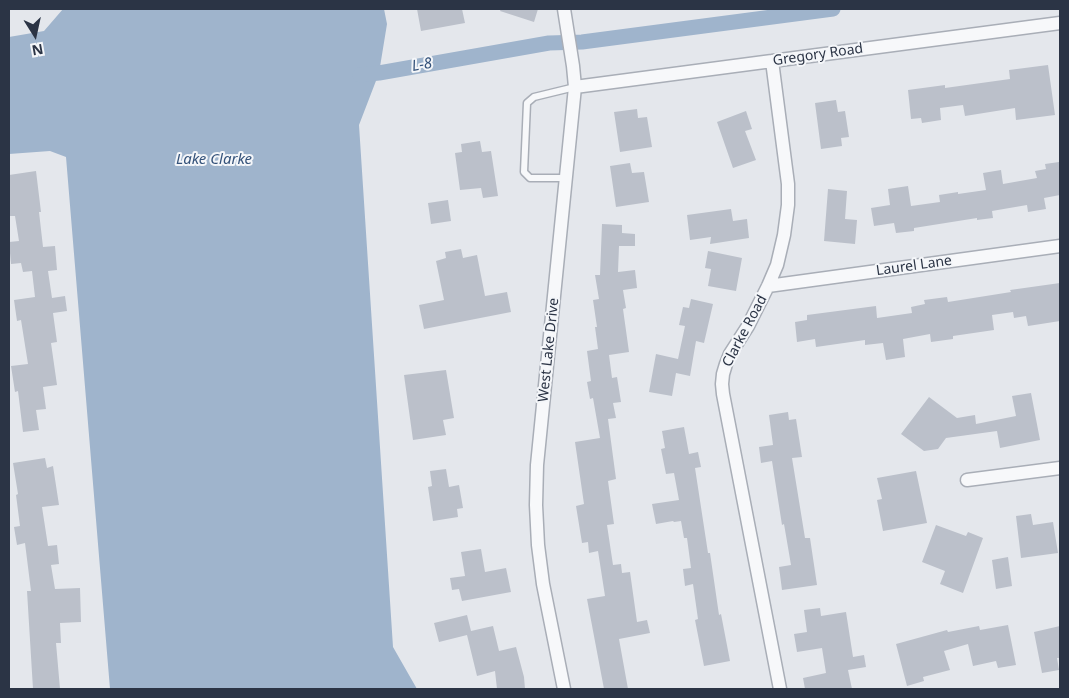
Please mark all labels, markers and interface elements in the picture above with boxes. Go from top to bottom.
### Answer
north arrow [10,10,60,60]
text: N [30,40,45,61]
street label: Gregory Road [772,40,864,70]
water label: L-8 [411,54,433,76]
water label: Lake Clarke [176,151,252,169]
street label: Laurel Lane [875,252,953,280]
street label: Clarke Road [719,292,771,370]
street label: West Lake Drive [535,297,563,403]

